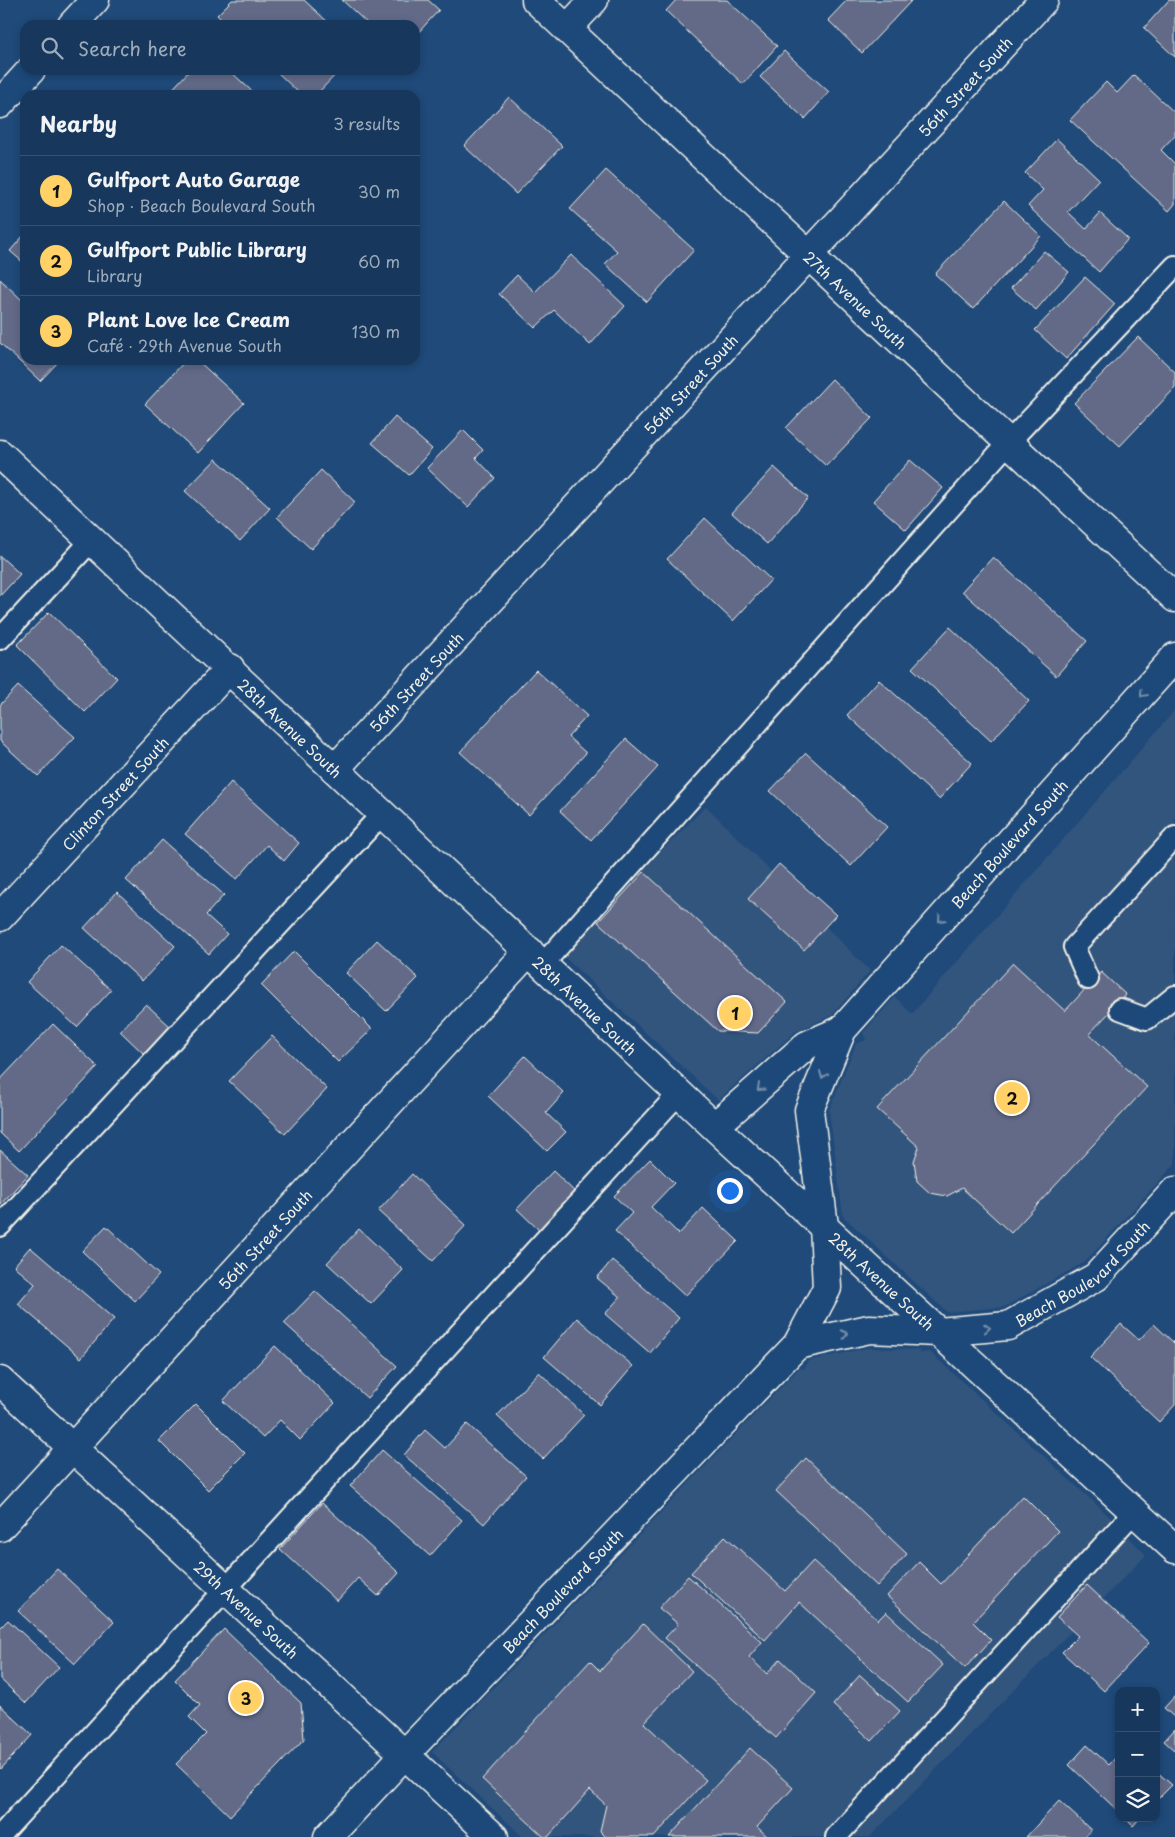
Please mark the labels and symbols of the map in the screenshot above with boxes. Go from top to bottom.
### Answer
street label: 56th Street South [912,31,1017,141]
street label: 27th Avenue South [799,245,913,354]
street label: 56th Street South [638,328,742,439]
street label: 56th Street South [363,626,468,737]
street label: 28th Avenue South [233,673,348,782]
one-way arrow [1139,688,1148,697]
street label: Clinton Street South [56,731,173,855]
street label: Beach Boulevard South [945,774,1072,913]
one-way arrow [938,914,947,923]
street label: 28th Avenue South [528,950,643,1060]
pin: 1 [719,994,751,1032]
one-way arrow [819,1070,829,1079]
pin: 2 [996,1079,1028,1117]
one-way arrow [757,1082,766,1091]
your location [717,1178,743,1204]
street label: 56th Street South [212,1184,317,1294]
street label: Beach Boulevard South [1010,1215,1154,1332]
street label: 28th Avenue South [824,1226,940,1335]
one-way arrow [983,1322,991,1333]
one-way arrow [840,1329,849,1340]
street label: Beach Boulevard South [496,1523,627,1658]
street label: 29th Avenue South [189,1555,304,1663]
pin: 3 [230,1679,262,1717]

